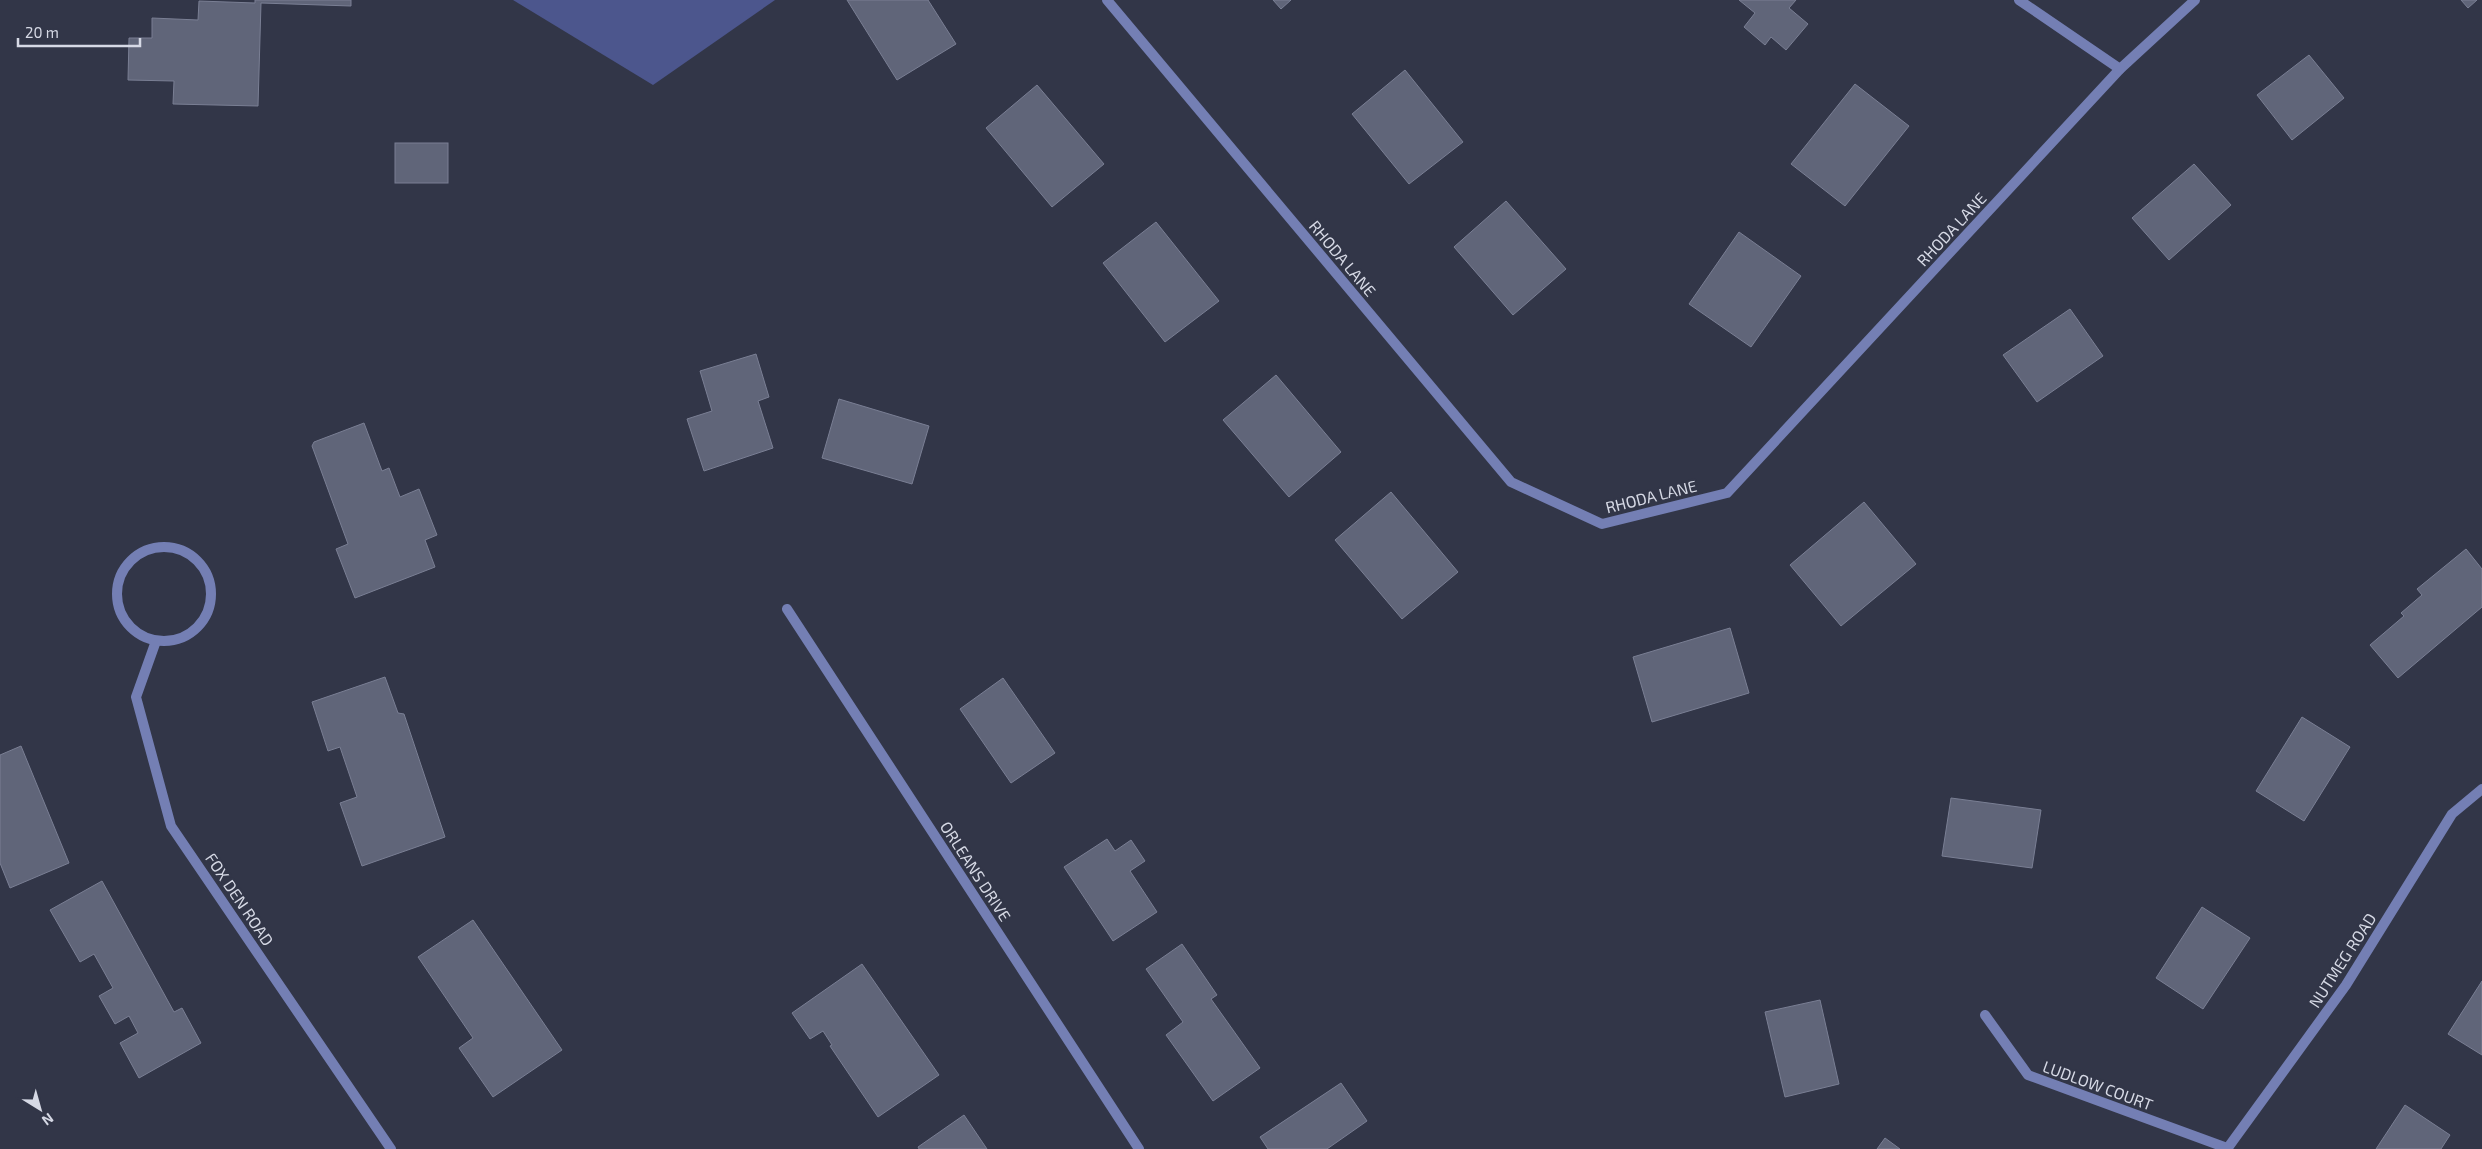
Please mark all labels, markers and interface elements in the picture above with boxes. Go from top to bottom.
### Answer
scale bar [18,15,140,47]
text: 20 m [25,23,59,41]
street label: RHODA LANE [1912,188,1990,270]
street label: RHODA LANE [1306,216,1380,300]
street label: RHODA LANE [1603,475,1699,517]
street label: ORLEANS DRIVE [937,818,1015,924]
street label: FOX DEN ROAD [202,849,278,949]
street label: NUTMEG ROAD [2304,909,2380,1011]
street label: LUDLOW COURT [2040,1056,2156,1114]
north arrow [15,1084,65,1134]
text: N [39,1110,57,1130]

